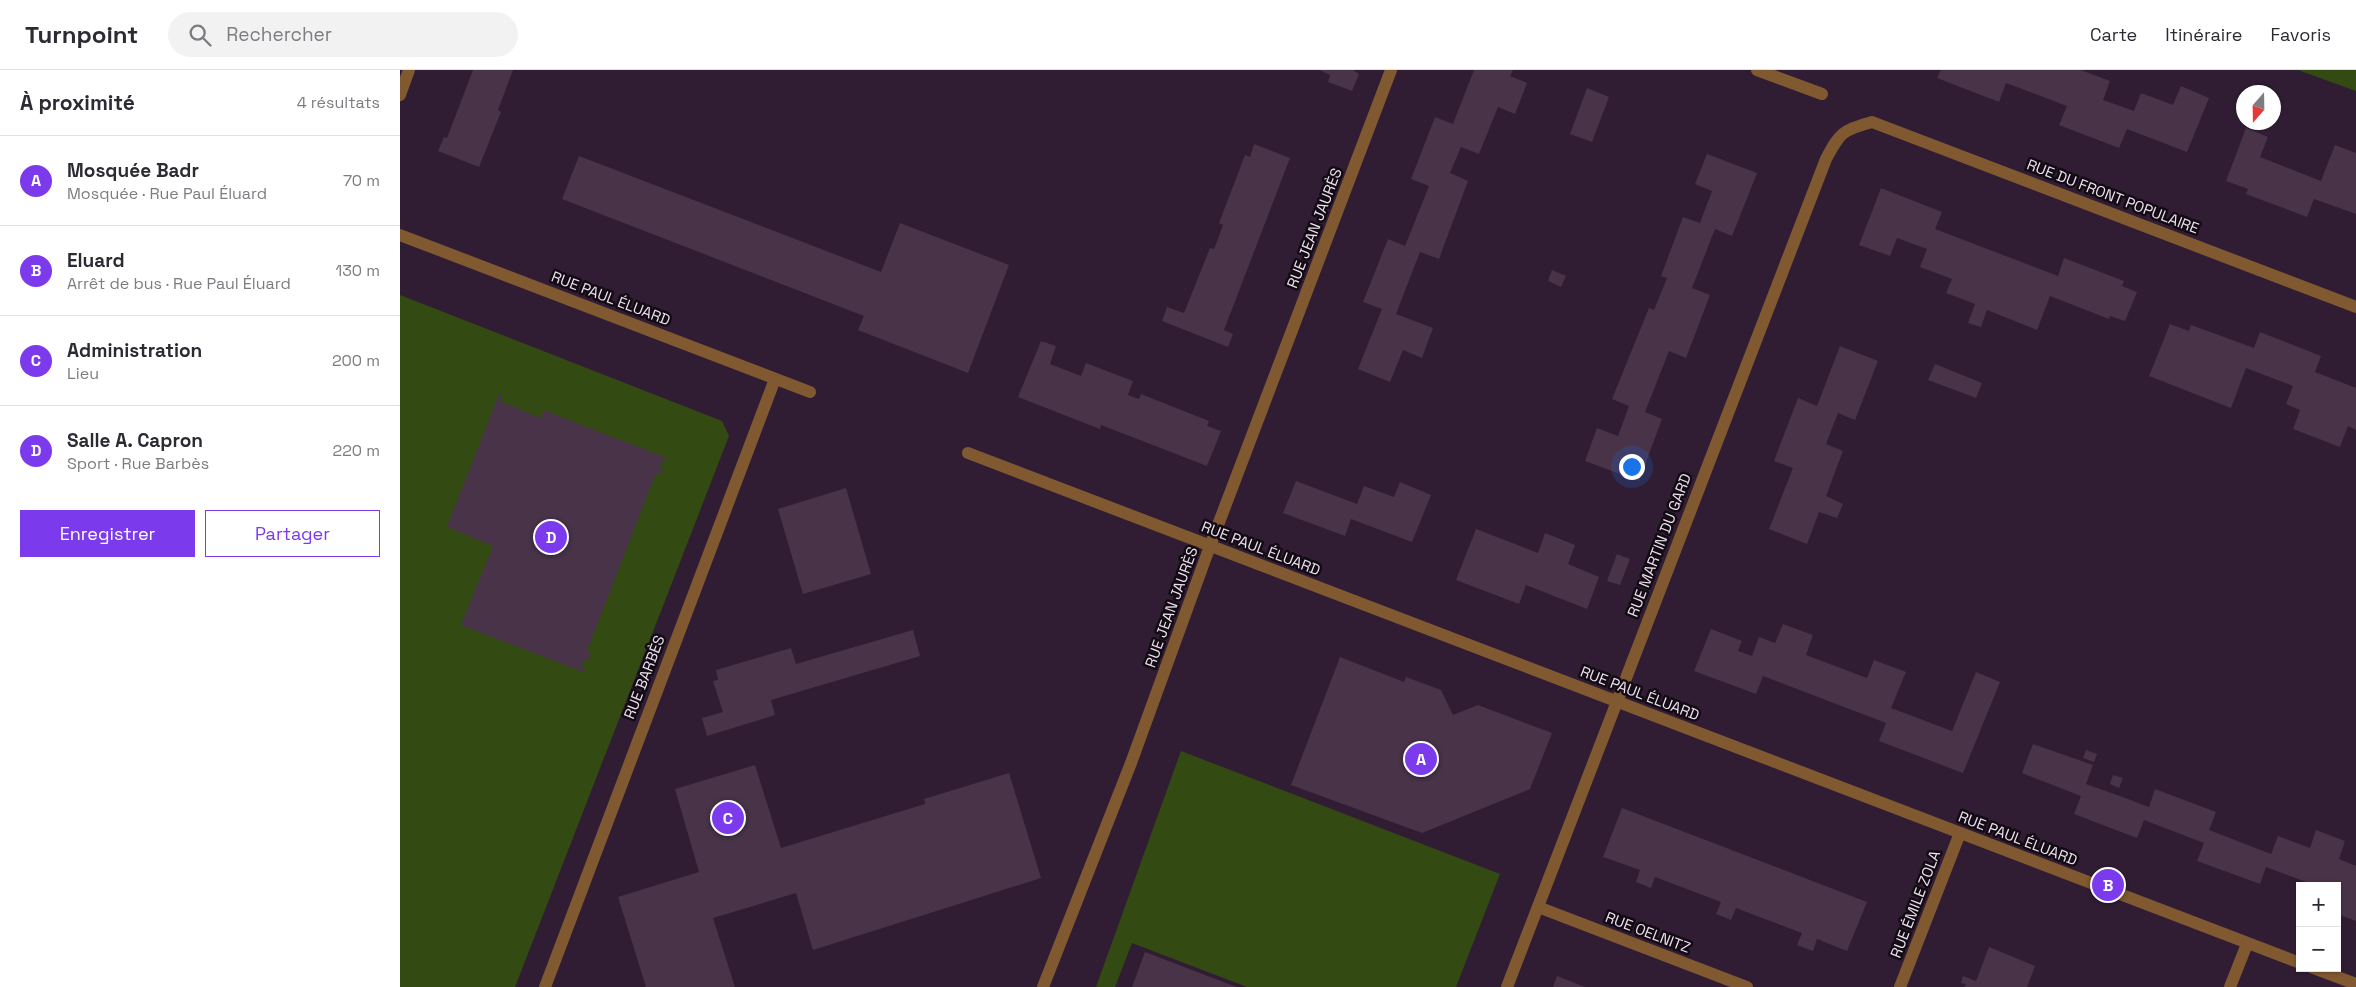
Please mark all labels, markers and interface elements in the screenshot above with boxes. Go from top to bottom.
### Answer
search box [168,12,518,57]
text: Turnpoint [25,19,138,50]
icon: search [186,21,214,49]
text: Rechercher [226,22,332,47]
text: Carte [2090,23,2137,46]
text: Itinéraire [2165,23,2242,46]
text: Favoris [2270,23,2331,46]
north arrow [2236,85,2281,130]
text: À proximité [20,89,135,116]
text: 4 résultats [297,92,380,113]
street label: RUE DU FRONT POPULAIRE [2024,154,2202,238]
text: Mosquée Badr [67,158,199,183]
street label: RUE JEAN JAURÈS [1282,165,1346,291]
text: A [31,170,41,191]
text: 70 m [343,170,380,191]
text: Mosquée · Rue Paul Éluard [67,183,267,204]
text: Eluard [67,248,125,273]
text: B [31,260,41,281]
text: 130 m [336,260,380,281]
street label: RUE PAUL ÉLUARD [549,267,673,329]
text: Arrêt de bus · Rue Paul Éluard [67,273,291,294]
text: Administration [67,338,202,363]
text: C [31,350,41,371]
text: 200 m [332,350,380,371]
text: Lieu [67,363,99,384]
text: Salle A. Capron [67,428,203,453]
text: D [31,440,41,461]
text: 220 m [333,440,380,461]
text: Sport · Rue Barbès [67,453,209,474]
your location [1619,454,1645,480]
street label: RUE MARTIN DU GARD [1623,470,1695,620]
button: Enregistrer [20,510,195,557]
button: Partager [205,510,380,557]
street label: RUE PAUL ÉLUARD [1199,517,1323,579]
pin: D [535,518,567,556]
street label: RUE JEAN JAURÈS [1140,544,1202,670]
street label: RUE BARBÈS [619,632,669,722]
street label: RUE PAUL ÉLUARD [1578,662,1702,724]
pin: A [1405,740,1437,778]
pin: C [712,799,744,837]
street label: RUE PAUL ÉLUARD [1956,807,2080,869]
street label: RUE ÉMILE ZOLA [1886,847,1944,960]
pin: B [2092,866,2124,904]
map controls [2296,882,2341,972]
button: + [2296,882,2341,927]
street label: RUE OELNITZ [1603,907,1693,957]
button: − [2296,927,2341,972]

